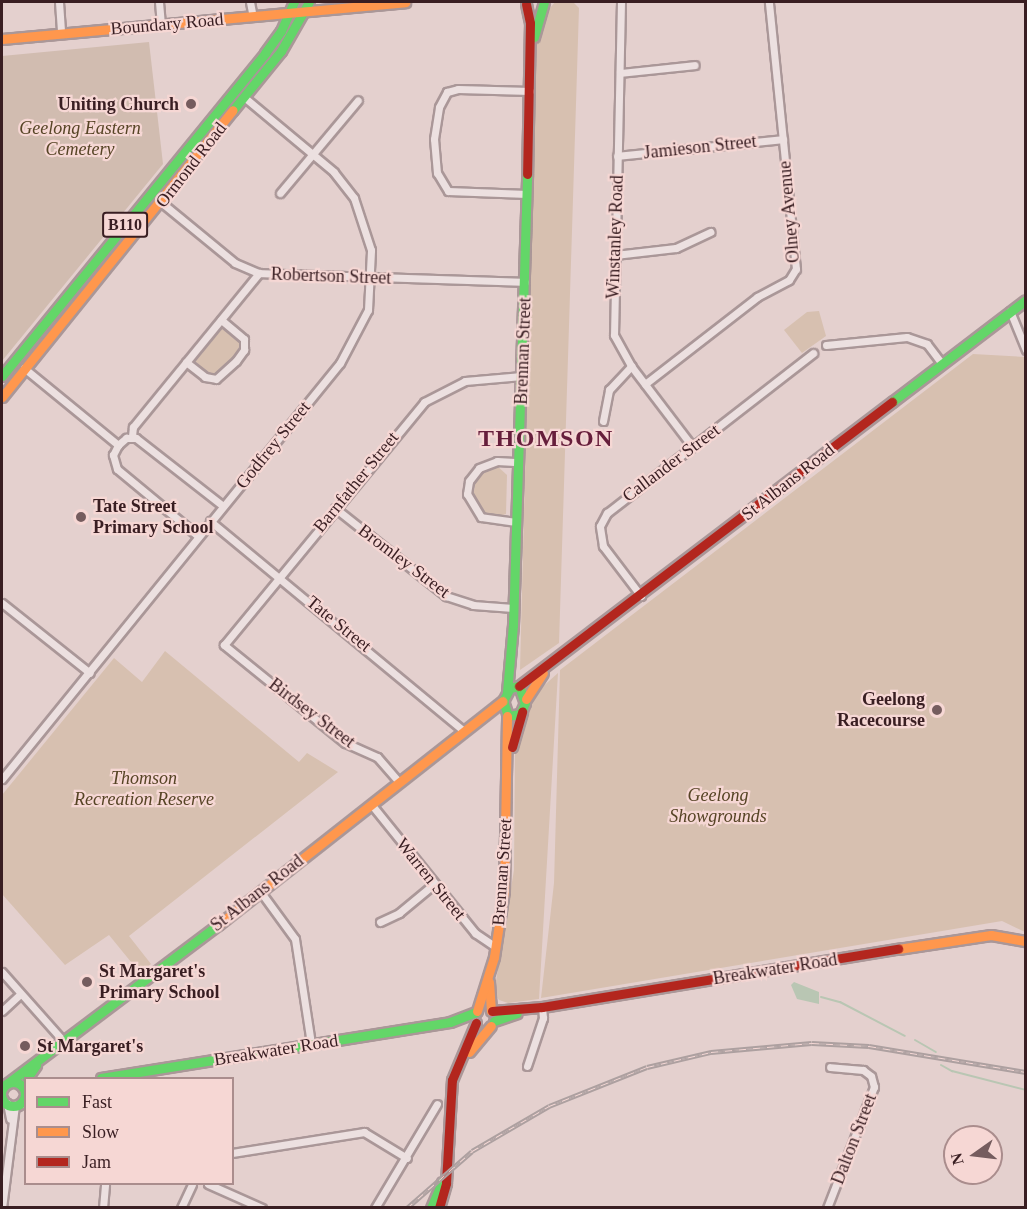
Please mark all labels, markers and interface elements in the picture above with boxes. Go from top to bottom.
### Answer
street label: Boundary Road [110,8,224,40]
place label: Uniting Church [58,93,179,115]
marker: Uniting Church [184,97,198,111]
park label: Geelong Eastern Cemetery [19,118,141,160]
street label: Ormond Road [151,118,231,212]
street label: Jamieson Street [642,130,758,164]
street label: Olney Avenue [774,160,804,264]
street label: Winstanley Road [602,175,628,299]
road number: B110 [101,212,149,238]
street label: Robertson Street [270,263,392,289]
street label: Brennan Street [510,297,536,405]
street label: Godfrey Street [231,397,315,493]
street label: Callander Street [618,419,724,507]
district label: THOMSON [478,425,614,453]
street label: Barnfather Street [309,427,403,537]
street label: St Albans Road [737,439,839,525]
place label: Tate Street Primary School [93,496,213,538]
marker: Tate Street Primary School [74,510,88,524]
street label: Bromley Street [354,519,454,603]
street label: Tate Street [302,591,376,657]
street label: Birdsey Street [265,674,359,752]
place label: Geelong Racecourse [837,689,925,732]
marker: Geelong Racecourse [930,703,944,717]
park label: Thomson Recreation Reserve [74,768,214,810]
park label: Geelong Showgrounds [669,785,767,828]
street label: Brennan Street [487,818,517,926]
street label: Warren Street [391,834,471,924]
street label: St Albans Road [206,850,308,936]
street label: Breakwater Road [711,949,839,989]
place label: St Margaret's Primary School [99,961,219,1004]
marker: St Margaret's Primary School [80,975,94,989]
street label: Breakwater Road [212,1030,340,1070]
place label: St Margaret's [37,1035,143,1057]
marker: St Margaret's [18,1039,32,1053]
legend [24,1077,234,1185]
street label: Dalton Street [827,1091,881,1187]
text: Fast [82,1092,112,1112]
text: Slow [82,1122,119,1142]
north arrow [943,1125,1003,1185]
text: N [947,1151,967,1167]
text: Jam [82,1152,111,1172]

